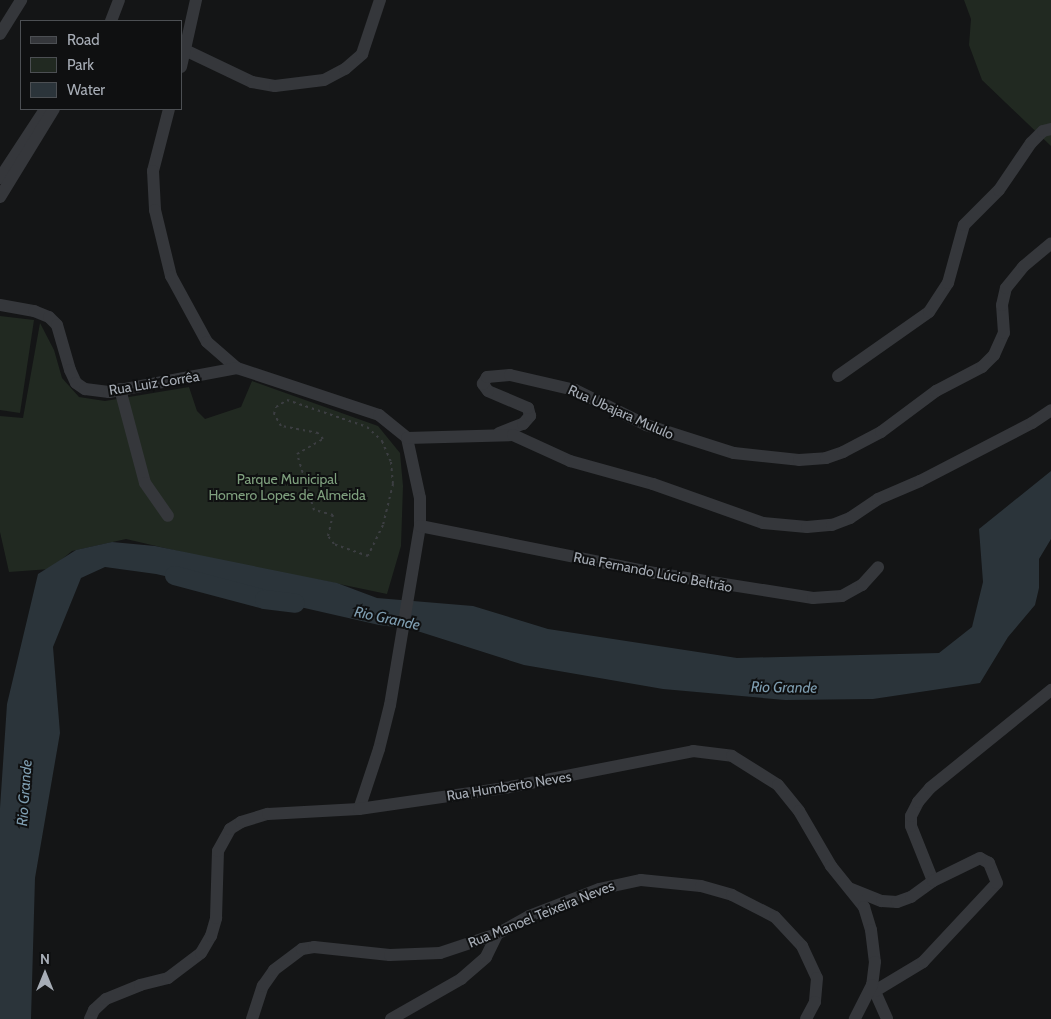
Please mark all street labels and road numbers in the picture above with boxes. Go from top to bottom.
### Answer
street label: Rua Luiz Corrêa [108,368,200,398]
street label: Rua Ubajara Mululo [566,381,676,443]
street label: Rua Fernando Lúcio Beltrão [572,548,734,596]
street label: Rua Humberto Neves [445,768,573,804]
street label: Rua Manoel Teixeira Neves [465,877,617,951]

